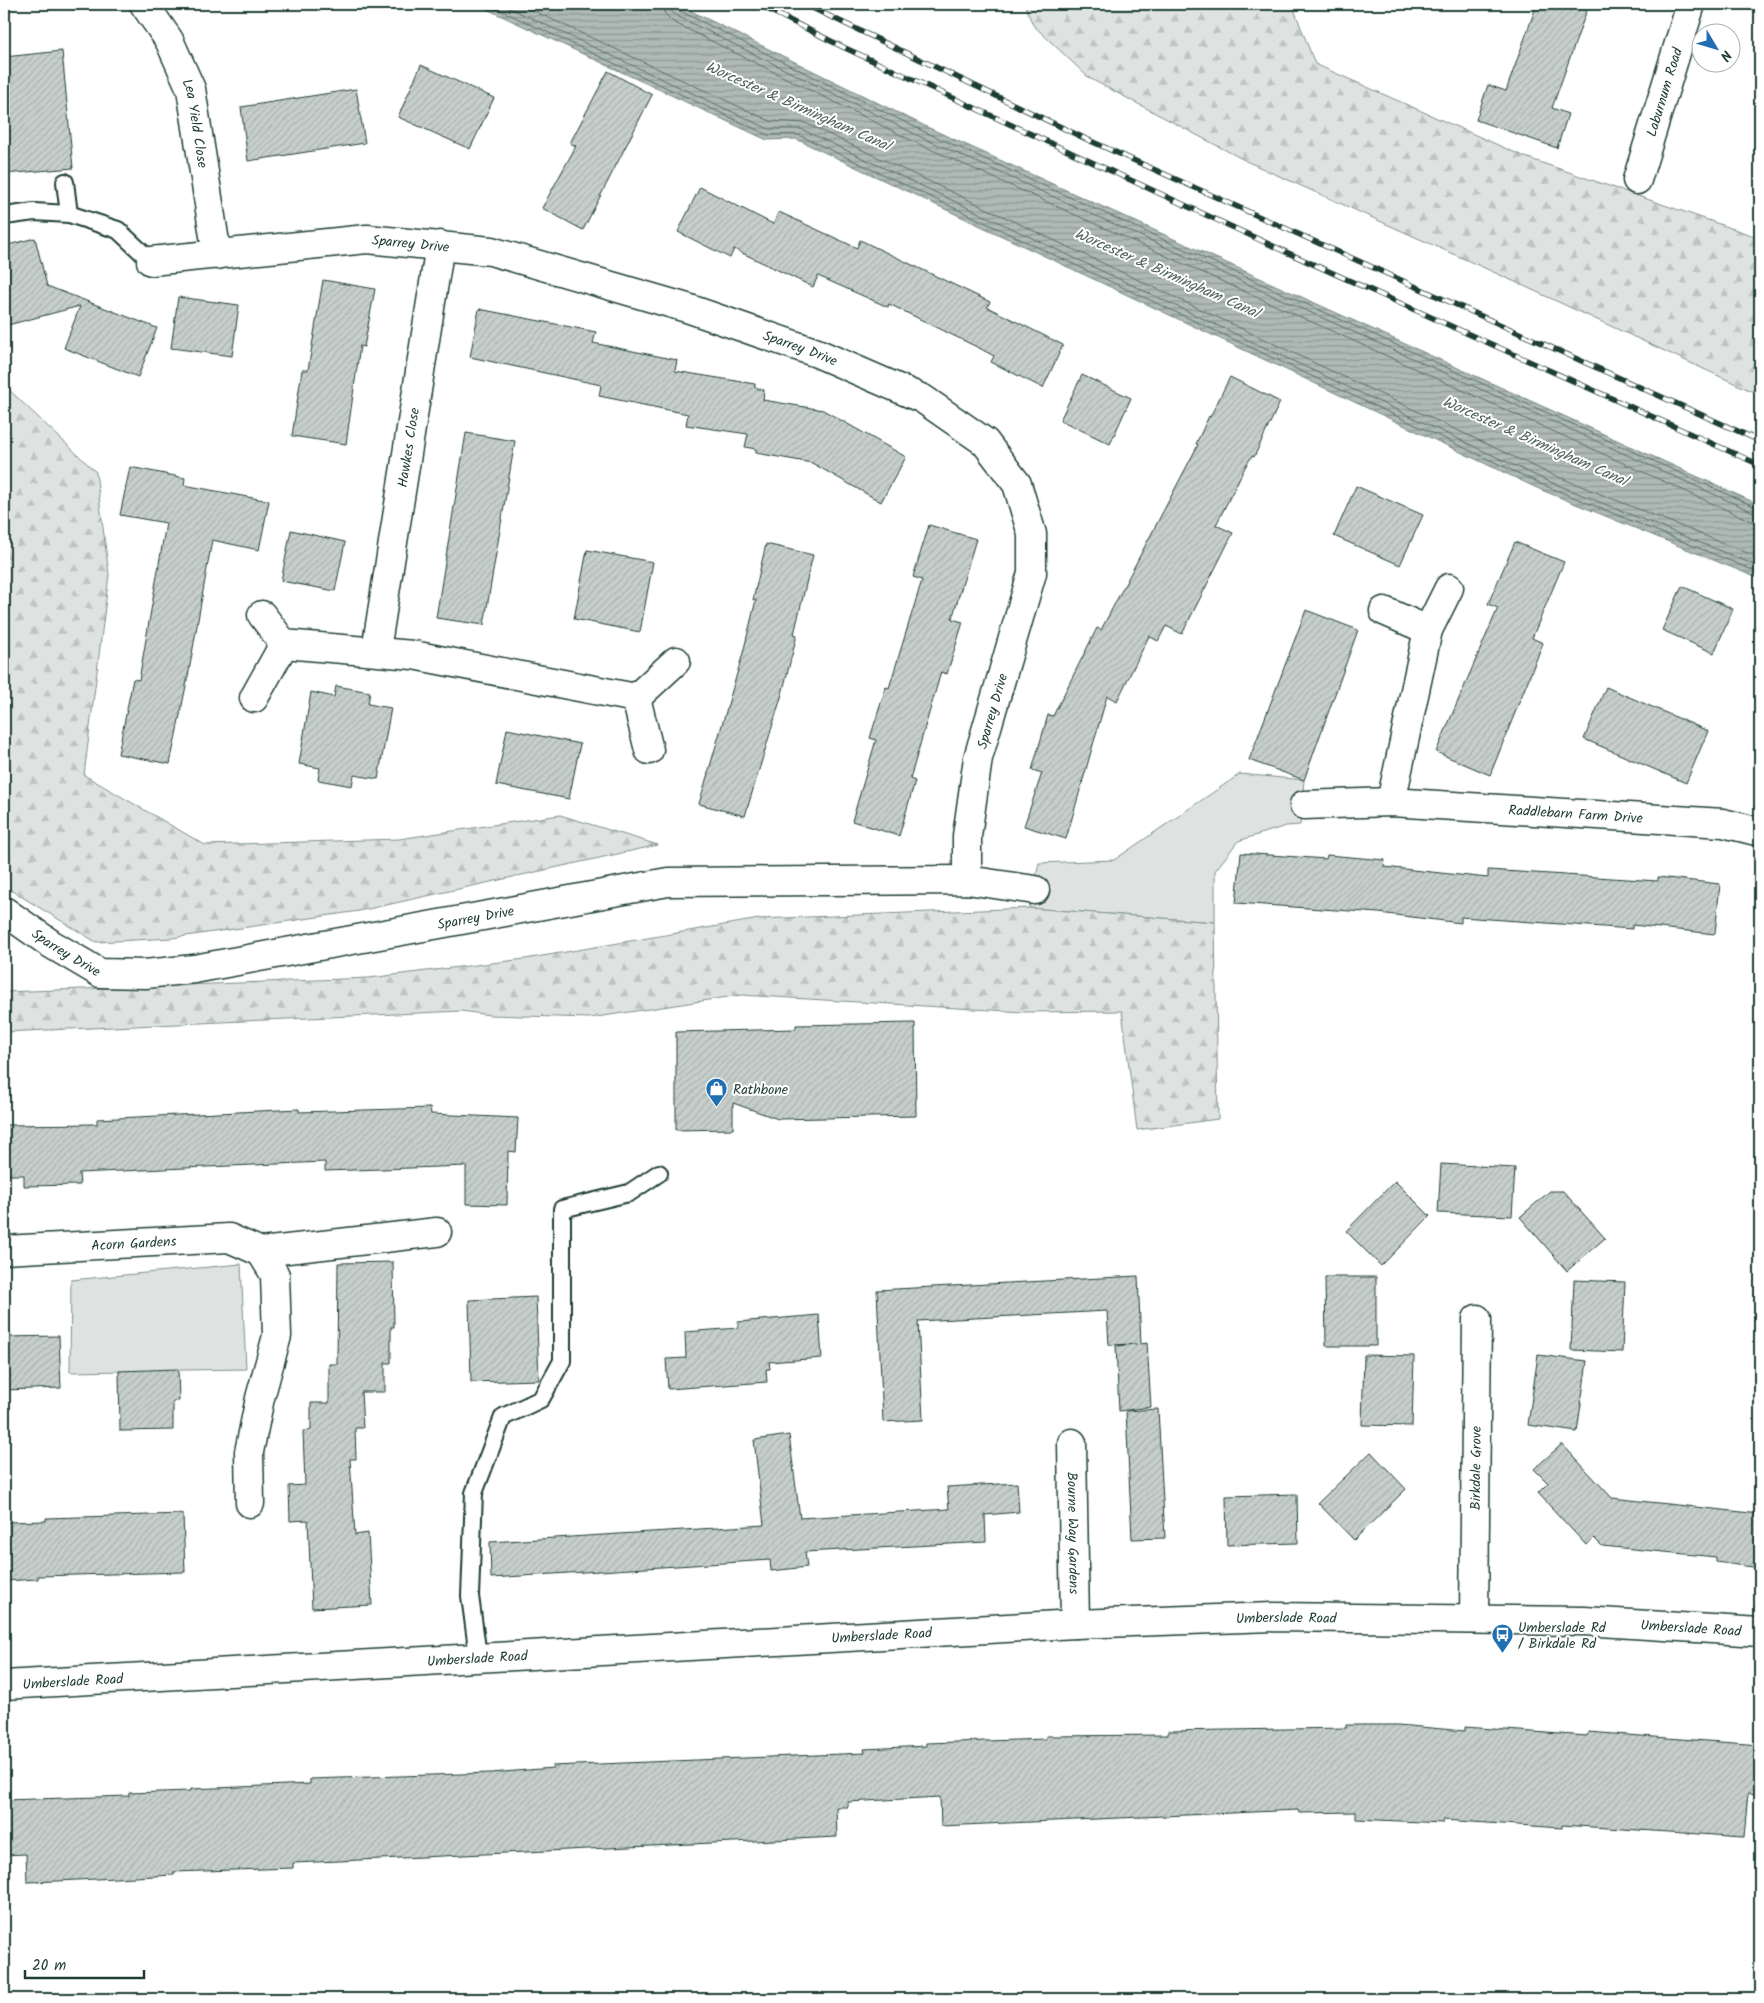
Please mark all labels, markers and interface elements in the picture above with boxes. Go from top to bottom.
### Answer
north arrow [1692,22,1742,72]
street label: Laburnum Road [1641,44,1689,140]
text: N [1714,45,1737,66]
water label: Worcester & Birmingham Canal [701,55,897,160]
street label: Lea Yield Close [176,75,213,170]
water label: Worcester & Birmingham Canal [1070,222,1266,327]
street label: Sparrey Drive [371,230,451,259]
street label: Sparrey Drive [760,325,841,373]
water label: Worcester & Birmingham Canal [1438,390,1634,495]
street label: Hawkes Close [392,406,426,489]
street label: Sparrey Drive [972,670,1014,752]
street label: Raddlebarn Farm Drive [1508,799,1644,830]
street label: Sparrey Drive [436,900,517,936]
street label: Sparrey Drive [27,924,105,983]
shop icon: Rathbone [705,1077,729,1108]
place label: Rathbone [733,1079,789,1101]
street label: Acorn Gardens [91,1231,177,1257]
street label: Birkdale Grove [1465,1425,1488,1510]
street label: Bourne Way Gardens [1060,1472,1085,1594]
street label: Umberslade Road [1235,1607,1338,1630]
street label: Umberslade Road [1640,1615,1743,1643]
place label: Umberslade Rd / Birkdale Rd [1518,1617,1607,1655]
street label: Umberslade Road [831,1622,934,1650]
bus stop icon: Umberslade Rd / Birkdale Rd [1490,1623,1514,1654]
street label: Umberslade Road [426,1645,529,1673]
street label: Umberslade Road [22,1668,125,1696]
scale bar [25,1948,144,1980]
text: 20 m [32,1954,66,1978]

